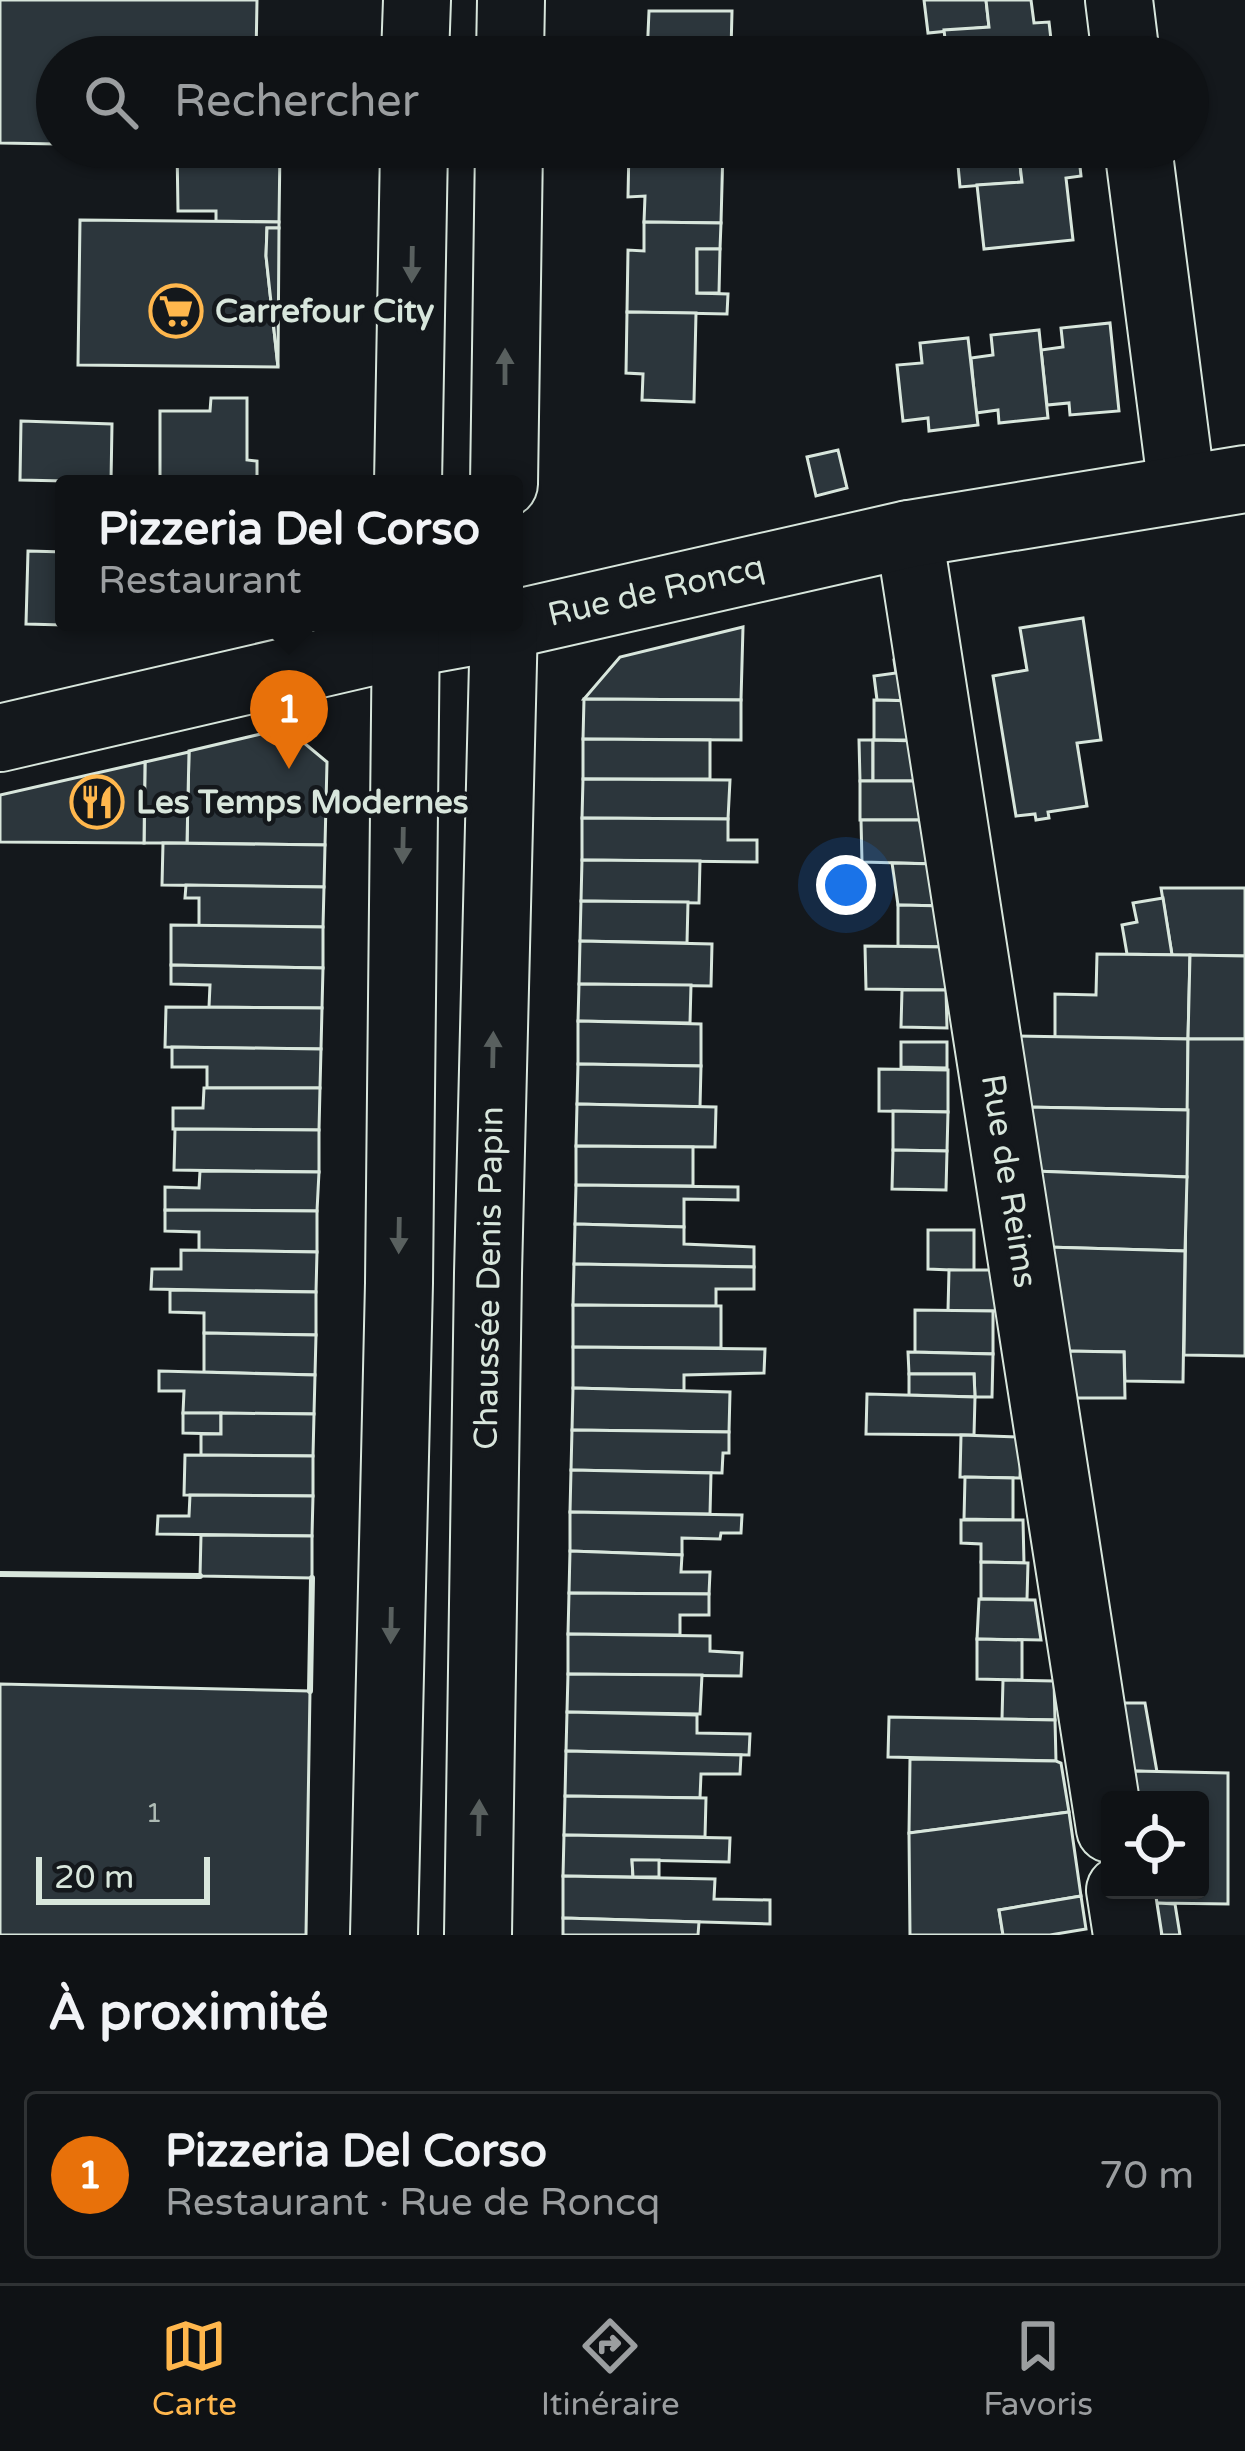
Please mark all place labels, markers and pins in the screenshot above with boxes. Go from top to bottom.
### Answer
supermarket icon: Carrefour City [148,283,204,339]
place label: Carrefour City [215,292,435,331]
pin: 1 [250,670,328,769]
restaurant icon: Les Temps Modernes [69,774,125,830]
place label: Les Temps Modernes [136,783,469,822]

